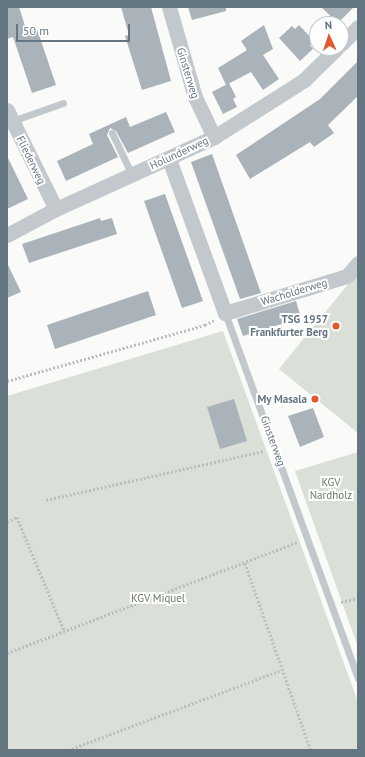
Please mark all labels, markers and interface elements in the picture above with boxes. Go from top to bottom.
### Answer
scale bar [18,16,132,42]
north arrow [309,16,349,56]
text: N [324,18,332,32]
text: 50 m [23,23,49,38]
street label: Ginsterweg [174,46,202,100]
street label: Fliederweg [14,134,48,186]
street label: Holunderweg [148,134,210,172]
street label: Wacholderweg [259,276,329,308]
place label: TSG 1957 Frankfurter Berg [250,313,328,339]
marker: TSG 1957 Frankfurter Berg [331,321,341,331]
place label: My Masala [257,392,307,406]
marker: My Masala [310,394,320,404]
street label: Ginsterweg [258,414,288,468]
park label: KGV Nardholz [310,476,352,502]
park label: KGV Miquel [131,591,185,605]

